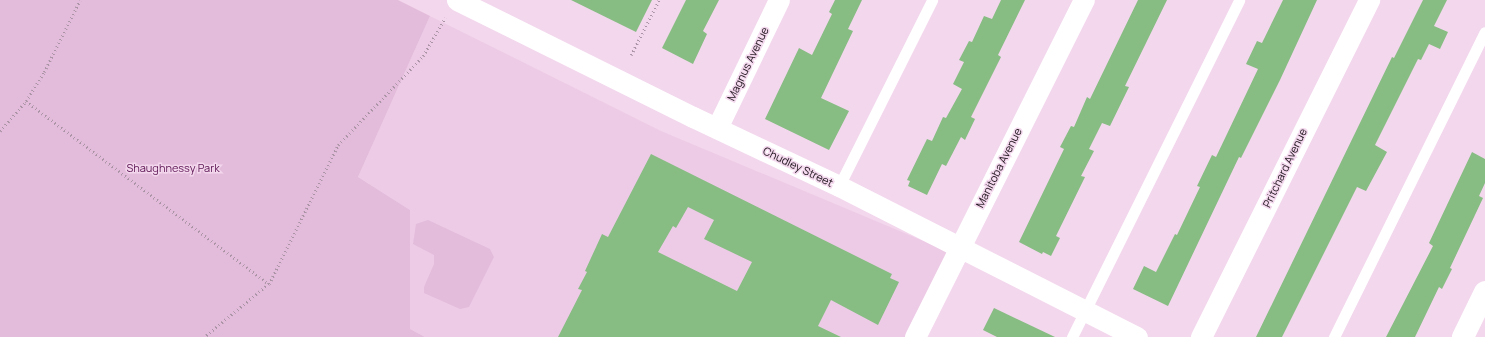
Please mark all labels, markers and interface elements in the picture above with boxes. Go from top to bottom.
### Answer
street label: Magnus Avenue [724,25,772,103]
street label: Manitoba Avenue [973,126,1025,210]
street label: Pritchard Avenue [1260,126,1310,210]
street label: Chudley Street [761,144,835,190]
park label: Shaughnessy Park [126,161,220,175]

